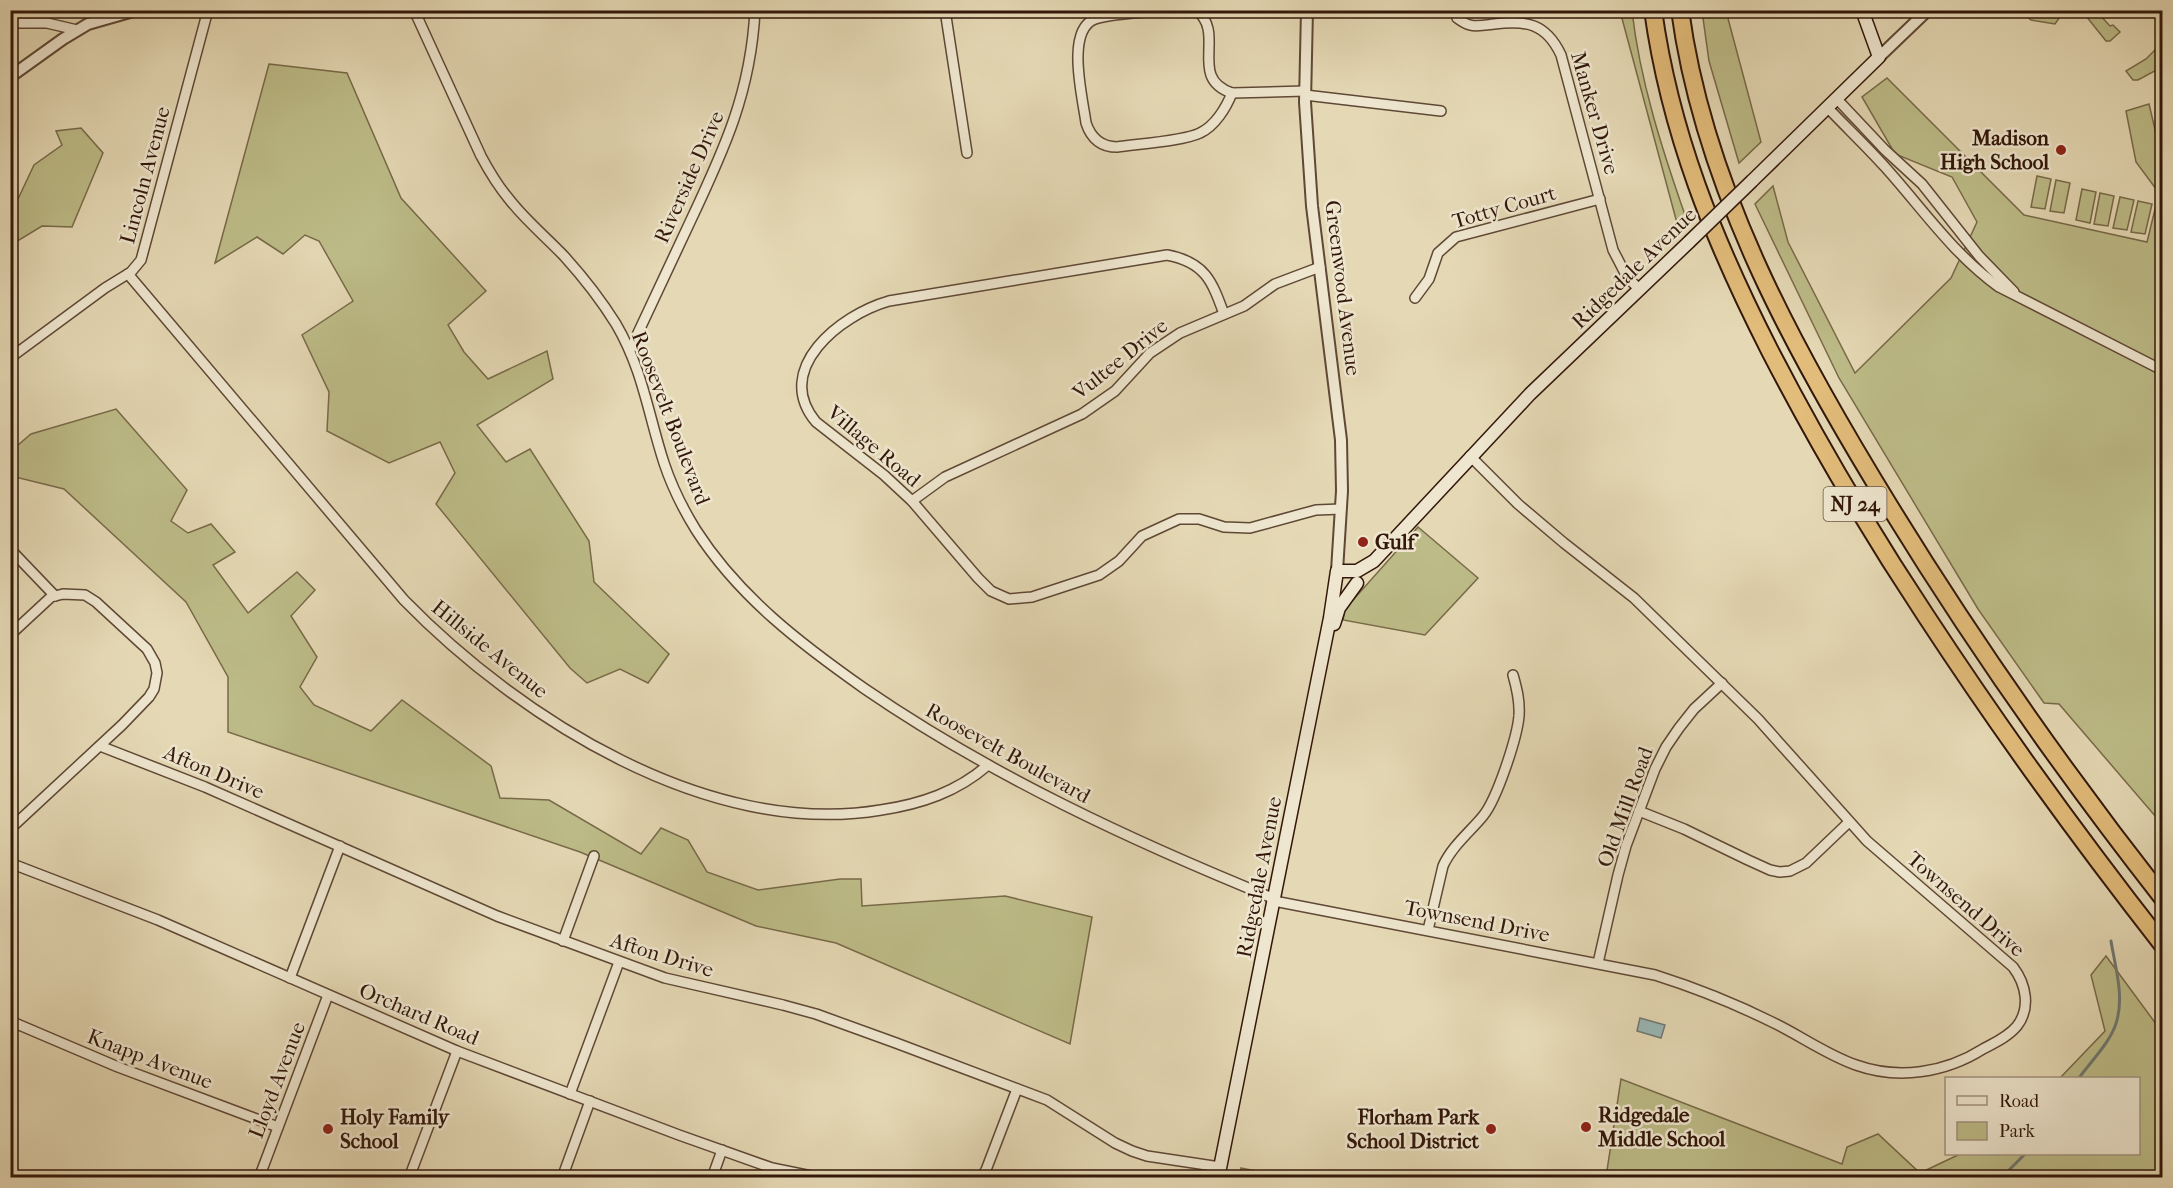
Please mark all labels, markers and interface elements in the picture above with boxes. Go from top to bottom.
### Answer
street label: Manker Drive [1566,49,1624,177]
street label: Lincoln Avenue [115,104,175,246]
street label: Riverside Drive [649,107,729,247]
place label: Madison High School [1940,126,2050,174]
marker: Madison High School [2054,143,2068,157]
street label: Totty Court [1450,181,1559,233]
street label: Greenwood Avenue [1320,199,1366,377]
street label: Ridgedale Avenue [1567,202,1701,334]
street label: Vultee Drive [1067,314,1172,405]
street label: Roosevelt Boulevard [627,328,715,509]
street label: Village Road [822,400,926,492]
road number: NJ 24 [1824,487,1886,521]
place label: Gulf [1375,530,1420,554]
marker: Gulf [1356,535,1370,549]
street label: Hillside Avenue [427,595,553,703]
street label: Roosevelt Boulevard [922,698,1095,808]
street label: Afton Drive [159,740,268,804]
street label: Old Mill Road [1592,743,1658,871]
street label: Ridgedale Avenue [1232,794,1286,960]
street label: Townsend Drive [1902,846,2030,962]
street label: Townsend Drive [1402,895,1552,947]
street label: Afton Drive [607,928,716,982]
street label: Orchard Road [356,978,483,1050]
street label: Lloyd Avenue [244,1019,310,1141]
street label: Knapp Avenue [84,1024,216,1094]
legend [1945,1077,2140,1155]
text: Road [1999,1091,2039,1112]
place label: Ridgedale Middle School [1597,1103,1726,1151]
place label: Holy Family School [340,1105,451,1153]
place label: Florham Park School District [1347,1105,1480,1153]
marker: Ridgedale Middle School [1579,1120,1593,1134]
text: Park [1999,1121,2036,1142]
marker: Holy Family School [321,1122,335,1136]
marker: Florham Park School District [1484,1122,1498,1136]

